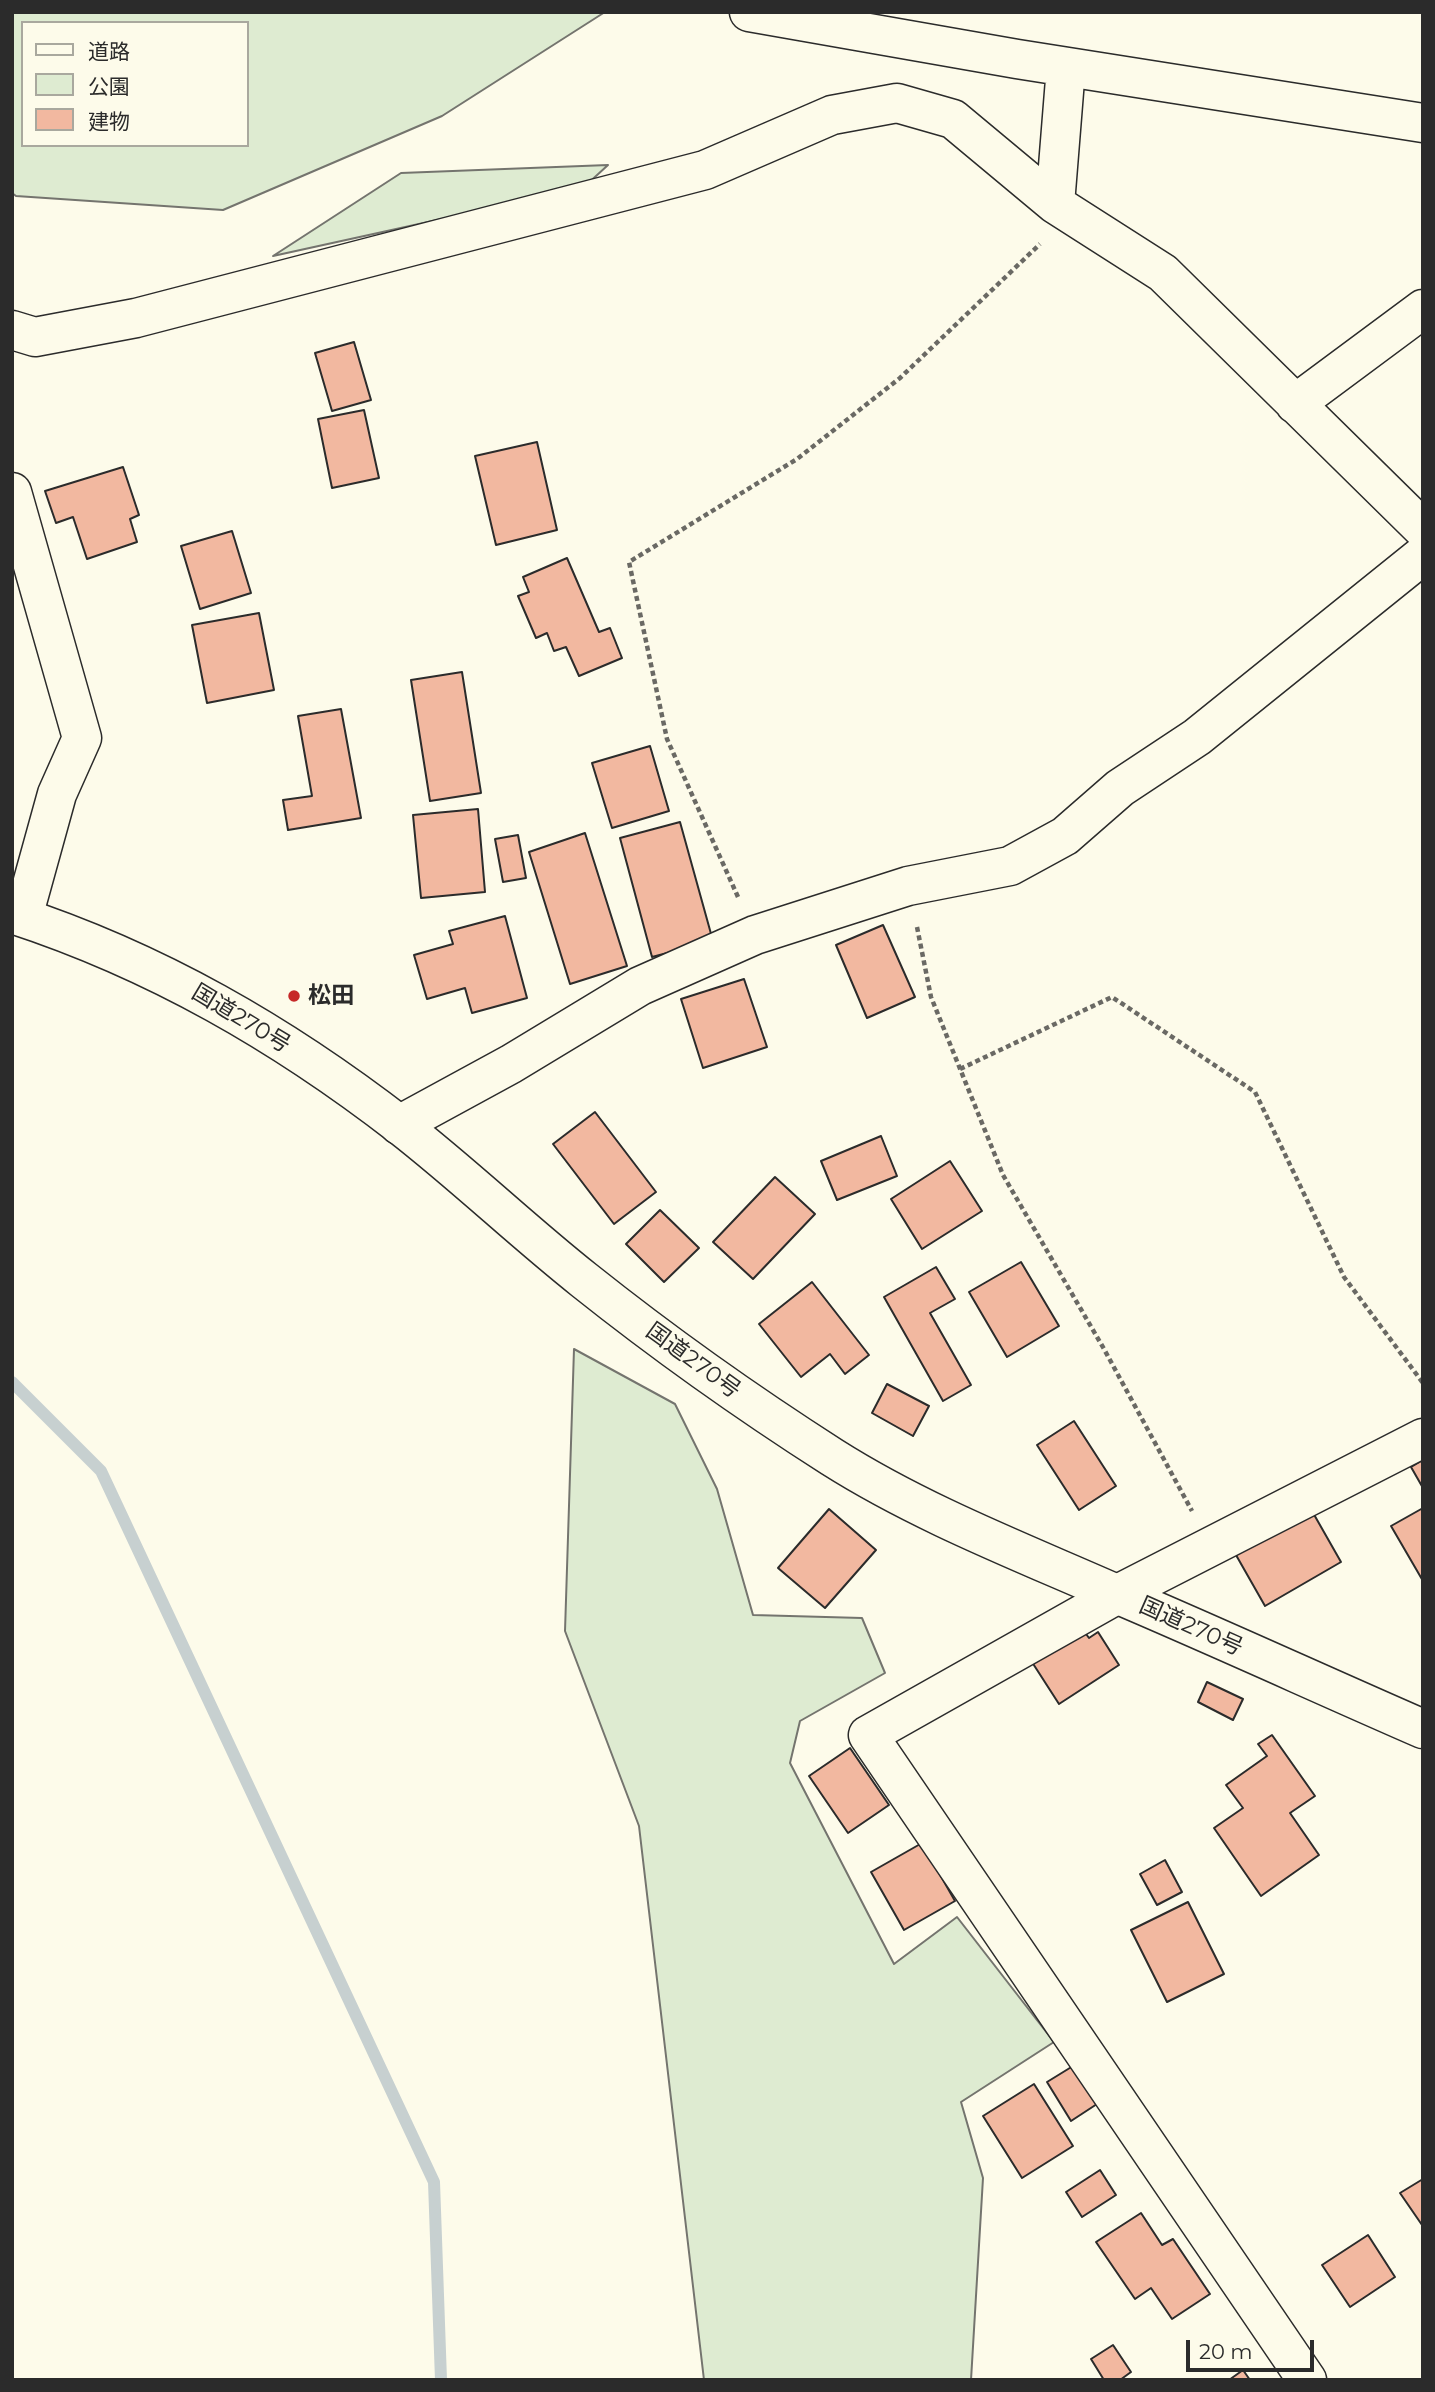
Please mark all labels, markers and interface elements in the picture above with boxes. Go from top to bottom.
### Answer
legend [21,21,248,147]
text: 道路 [88,39,130,64]
text: 公園 [88,74,130,99]
text: 建物 [88,109,130,134]
street label: 国道270号 [187,979,295,1059]
place label: 松田 [308,982,354,1010]
marker: 松田 [286,988,302,1004]
street label: 国道270号 [640,1317,746,1405]
street label: 国道270号 [1135,1592,1247,1662]
scale bar [1190,2326,1318,2370]
text: 20 m [1199,2339,1253,2364]

